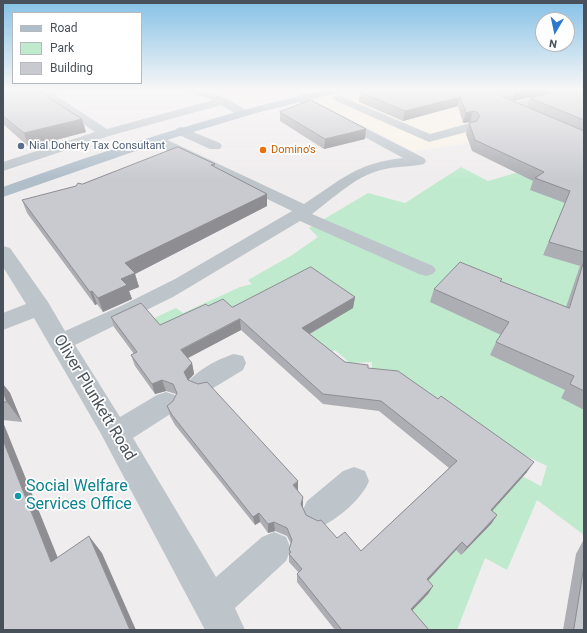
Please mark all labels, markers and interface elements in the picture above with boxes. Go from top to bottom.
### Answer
legend [12,12,142,84]
north arrow [535,12,575,52]
text: Road [50,21,78,35]
text: N [548,36,558,50]
text: Park [50,41,74,55]
text: Building [50,61,93,75]
place label: Nial Doherty Tax Consultant [29,139,165,153]
marker: Nial Doherty Tax Consultant [16,141,26,151]
place label: Domino's [271,143,316,157]
marker: Domino's [258,145,268,155]
street label: Oliver Plunkett Road [49,332,139,464]
place label: Social Welfare Services Office [26,477,132,515]
marker: Social Welfare Services Office [13,491,23,501]

